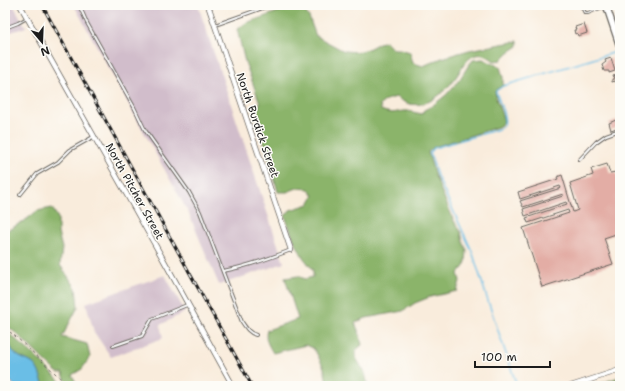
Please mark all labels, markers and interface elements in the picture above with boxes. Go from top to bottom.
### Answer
north arrow [22,22,62,62]
text: N [38,42,52,60]
street label: North Burdick Street [233,71,283,180]
street label: North Pitcher Street [102,140,167,242]
scale bar [475,343,550,369]
text: 100 m [481,349,517,365]

